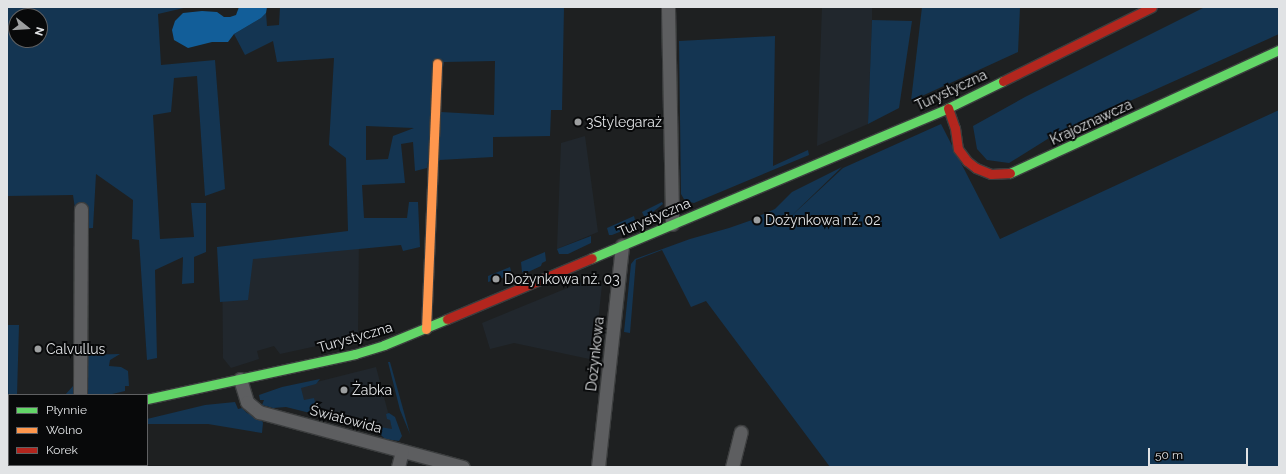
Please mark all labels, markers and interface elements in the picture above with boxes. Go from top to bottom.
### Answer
north arrow [8,8,48,48]
text: N [32,25,46,37]
street label: Turystyczna [912,66,990,114]
street label: Krajoznawcza [1047,96,1135,148]
place label: 3Stylegaraż [586,114,662,130]
marker: 3Stylegaraż [573,117,583,127]
street label: Turystyczna [615,194,693,240]
place label: Dożynkowa nż. 02 [765,212,880,228]
marker: Dożynkowa nż. 02 [752,215,762,225]
place label: Dożynkowa nż. 03 [504,271,620,287]
marker: Dożynkowa nż. 03 [491,274,501,284]
street label: Dożynkowa [583,316,607,392]
street label: Turystyczna [316,318,394,356]
place label: Calvullus [46,341,105,357]
marker: Calvullus [33,344,43,354]
place label: Żabka [352,382,392,398]
marker: Żabka [339,385,349,395]
legend [8,394,148,466]
street label: Światowida [308,401,384,437]
text: Płynnie [46,403,87,417]
text: Wolno [46,423,82,437]
scale bar [1150,440,1250,466]
text: Korek [46,443,78,457]
text: 50 m [1155,448,1183,462]

